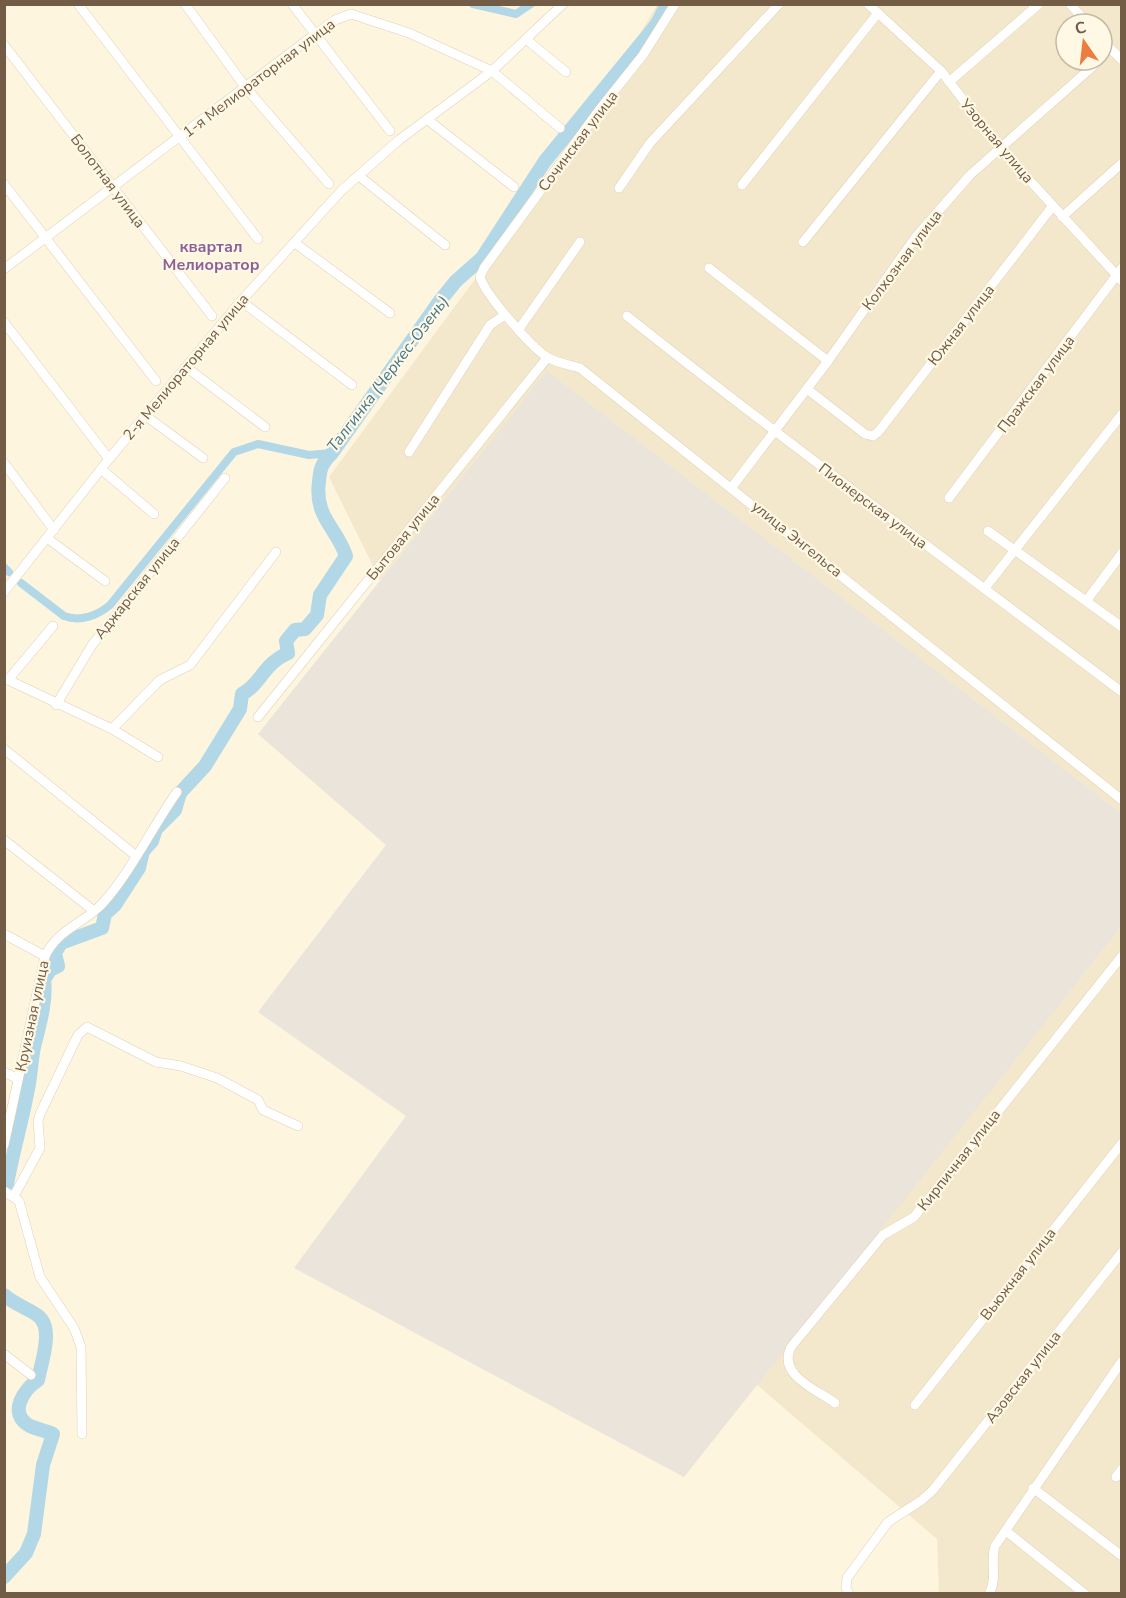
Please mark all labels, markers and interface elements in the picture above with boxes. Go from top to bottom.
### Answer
north arrow [1054,12,1114,72]
street label: 1-я Мелиораторная улица [179,14,339,142]
text: С [1073,16,1089,40]
street label: Сочинская улица [534,87,622,195]
street label: Узорная улица [955,94,1038,187]
street label: Болотная улица [66,130,150,232]
street label: Колхозная улица [858,206,946,314]
district label: квартал Мелиоратор [163,236,260,276]
street label: Южная улица [923,280,999,370]
street label: 2-я Мелиораторная улица [119,289,253,445]
water label: Талгинка (Черкес-Озень) [322,291,454,457]
street label: Пражская улица [993,331,1079,437]
street label: Пионерская улица [815,459,931,553]
street label: Бытовая улица [362,489,444,585]
street label: улица Энгельса [748,496,846,582]
street label: Аджарская улица [90,533,184,643]
street label: Круизная улица [10,959,54,1073]
street label: Кирпичная улица [913,1105,1005,1215]
street label: Вьюжная улица [976,1224,1060,1324]
street label: Азовская улица [981,1327,1065,1427]

